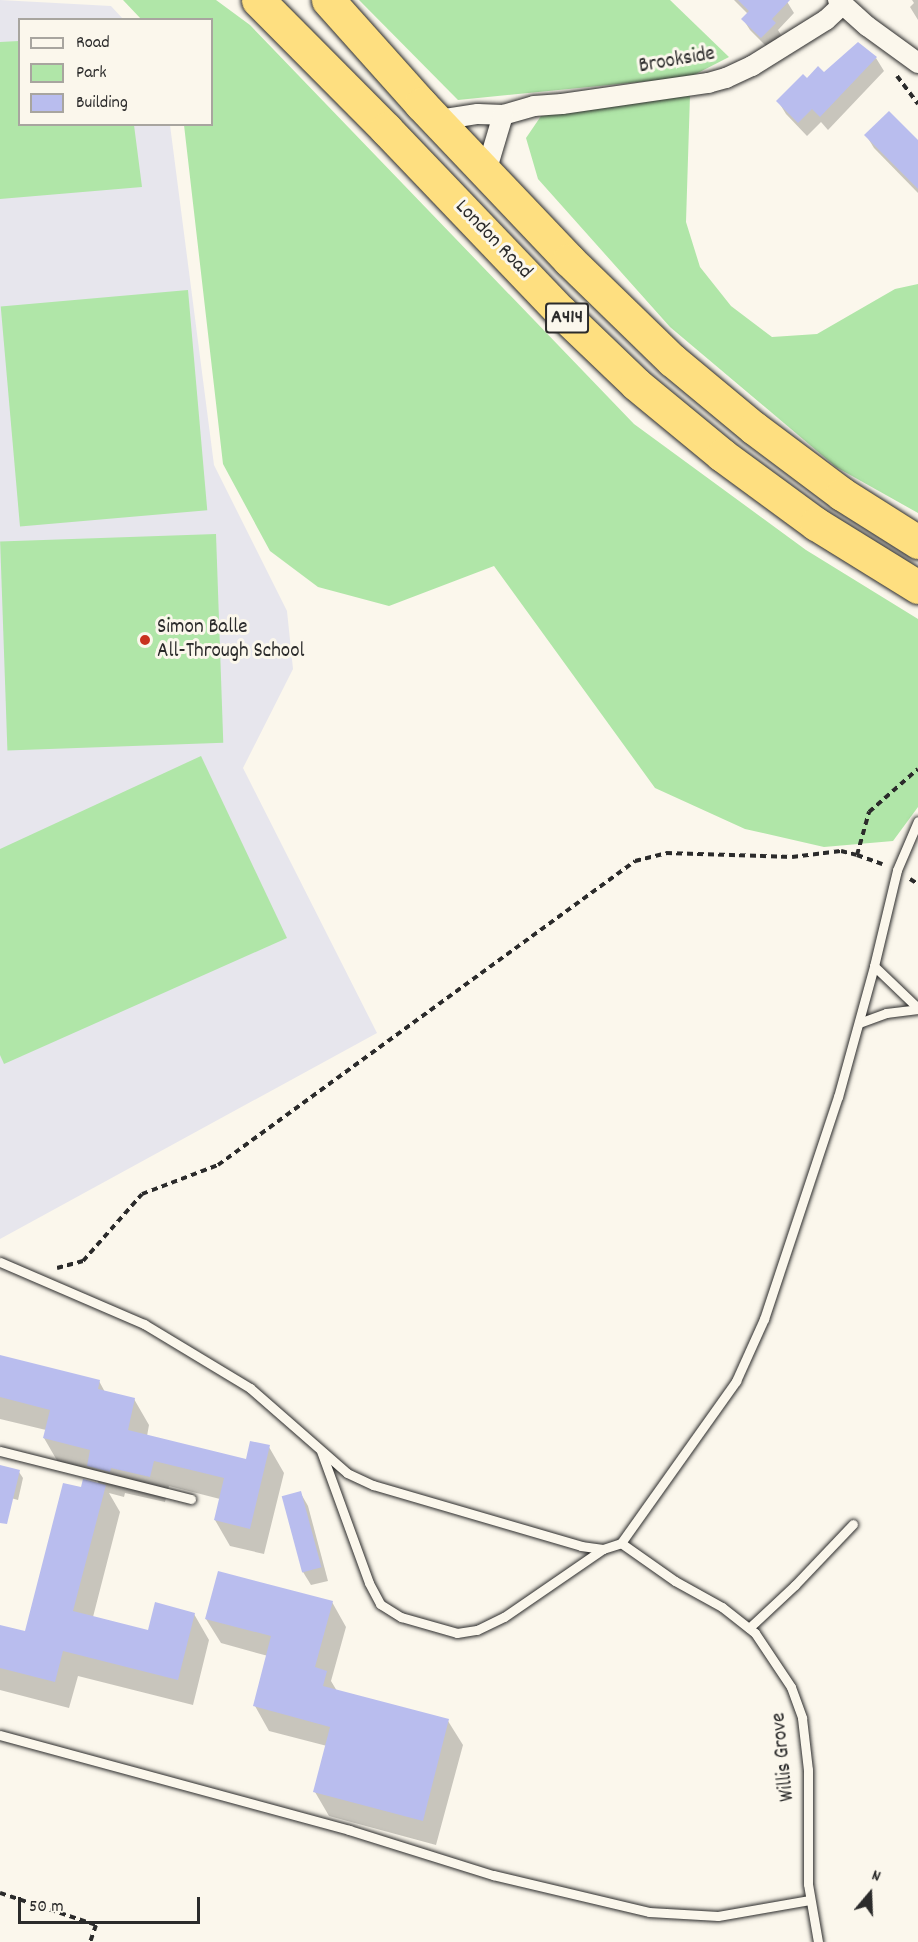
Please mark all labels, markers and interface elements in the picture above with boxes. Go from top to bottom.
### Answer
legend [18,18,213,126]
text: Road [76,31,110,56]
street label: Brookside [637,42,717,80]
text: Park [76,61,107,86]
text: Building [76,91,128,116]
street label: London Road [449,195,537,285]
road number: A414 [544,301,590,335]
place label: Simon Balle All-Through School [157,615,304,665]
marker: Simon Balle All-Through School [138,633,152,647]
street label: Willis Grove [767,1711,801,1803]
north arrow [840,1864,900,1924]
text: N [869,1864,884,1889]
scale bar [21,1885,202,1923]
text: 50 m [29,1895,64,1920]

